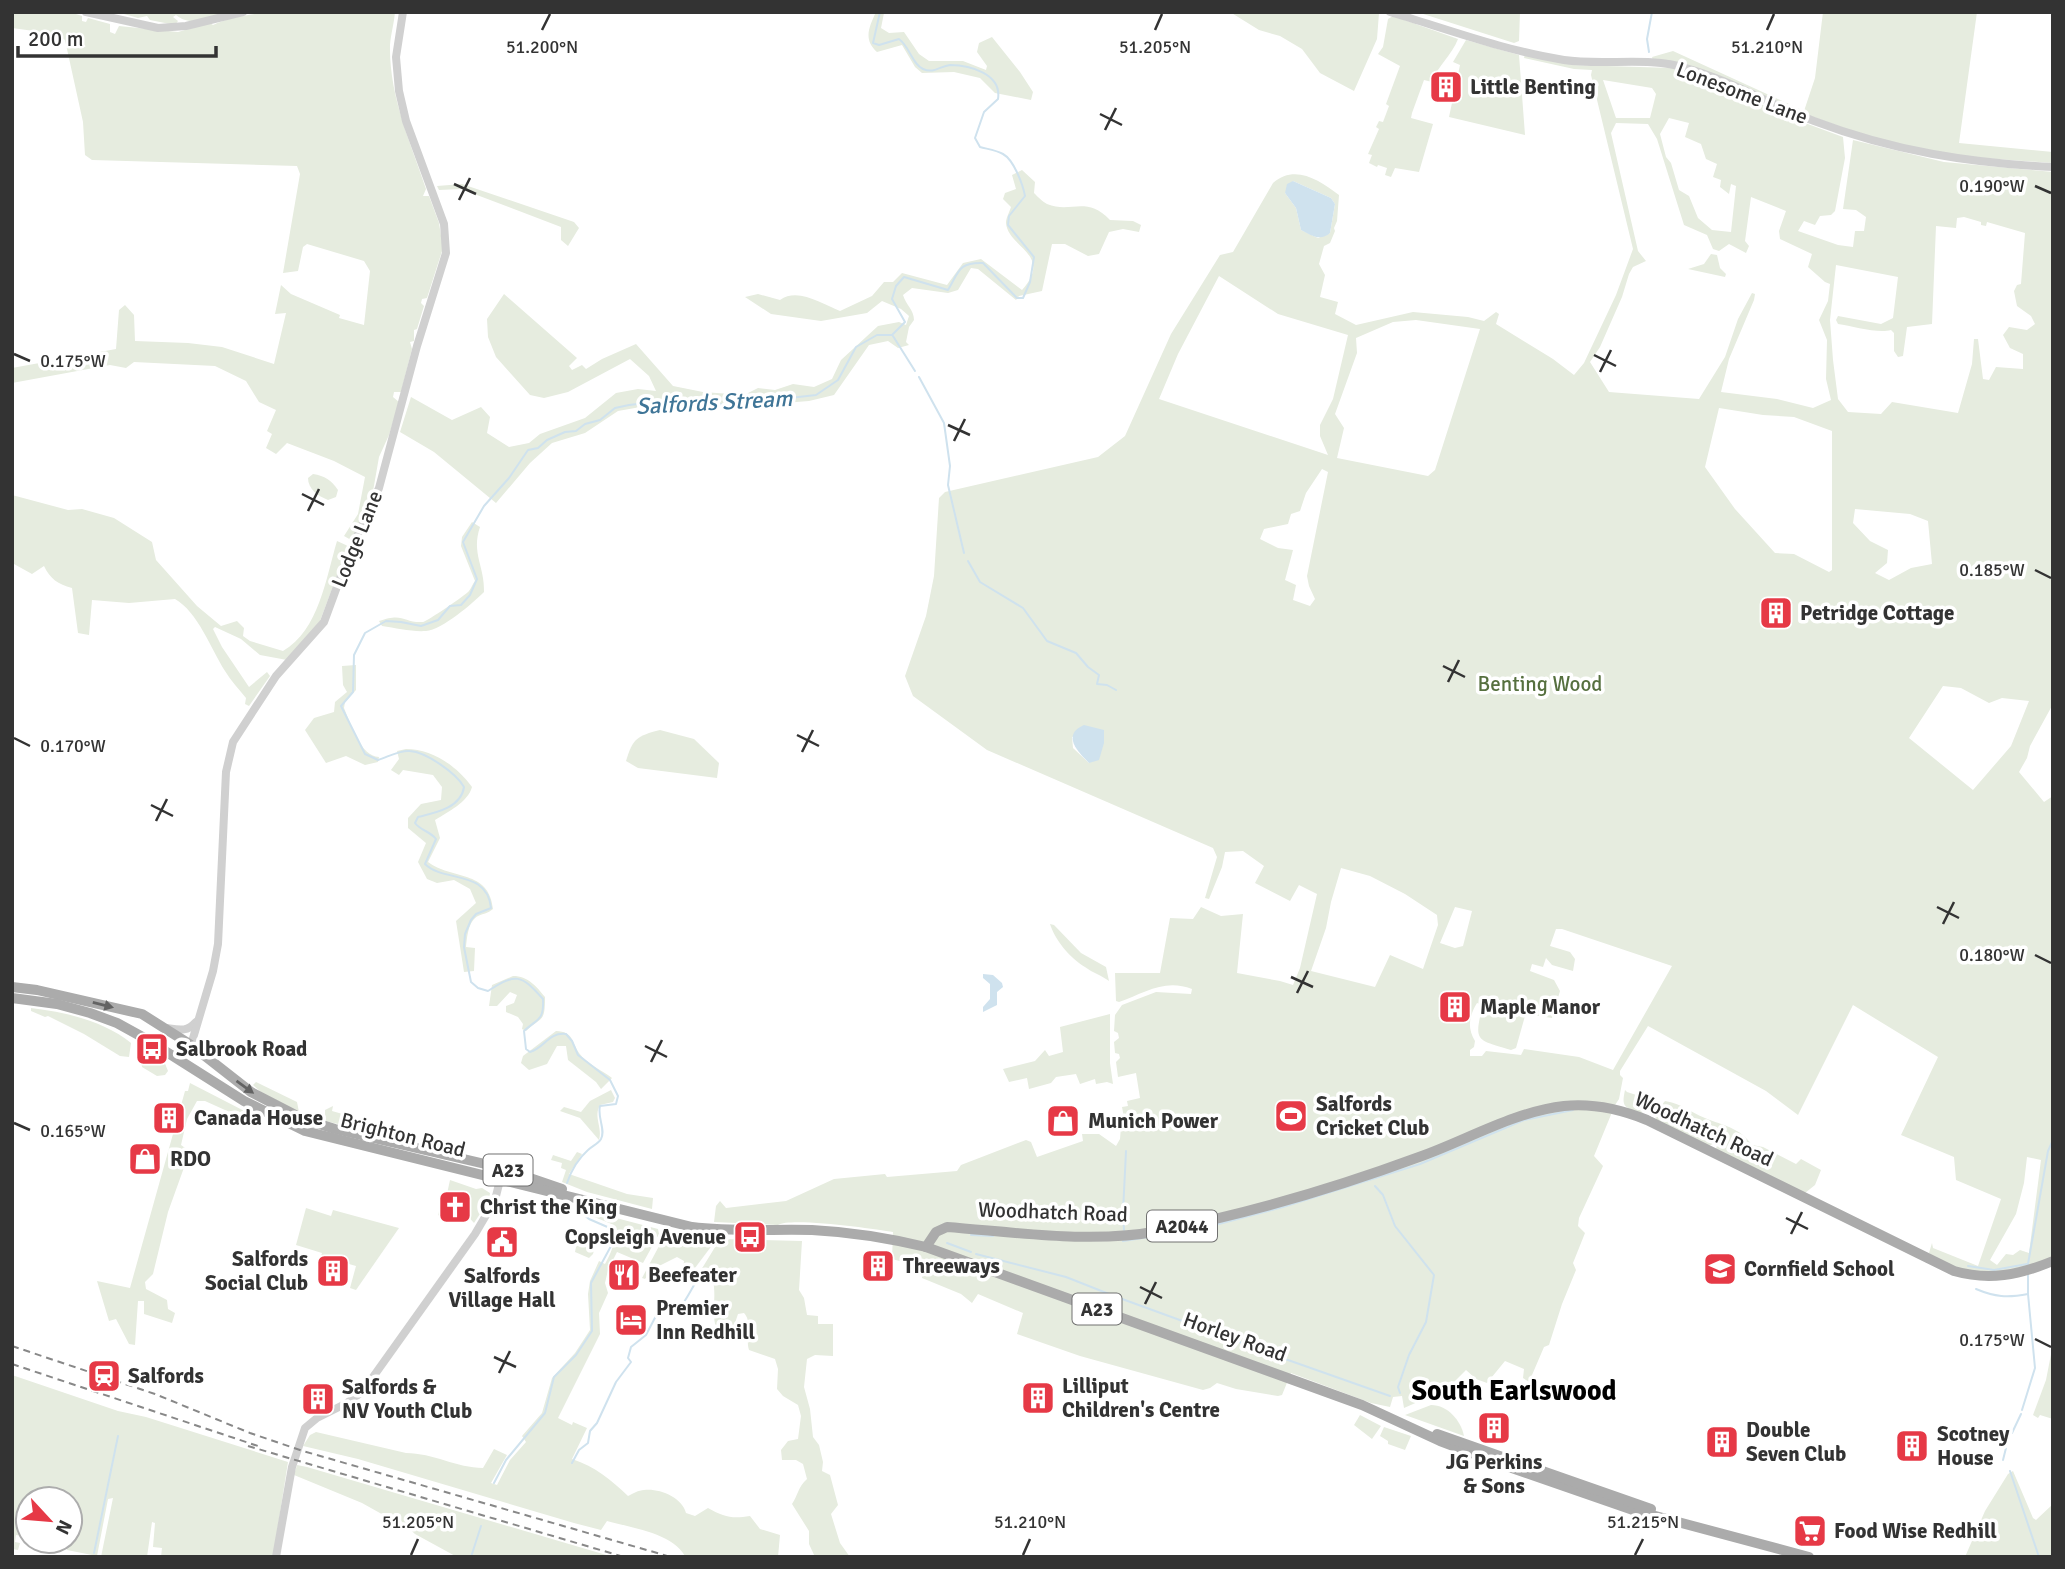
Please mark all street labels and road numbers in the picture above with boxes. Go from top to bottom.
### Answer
street label: Lonesome Lane [1673,56,1811,130]
street label: Lodge Lane [326,487,388,591]
street label: Woodhatch Road [1631,1086,1777,1172]
street label: Brighton Road [338,1107,468,1163]
road number: A23 [484,1154,532,1186]
street label: Woodhatch Road [978,1196,1128,1228]
road number: A2044 [1147,1210,1217,1242]
road number: A23 [1072,1294,1122,1324]
street label: Horley Road [1180,1306,1290,1368]

